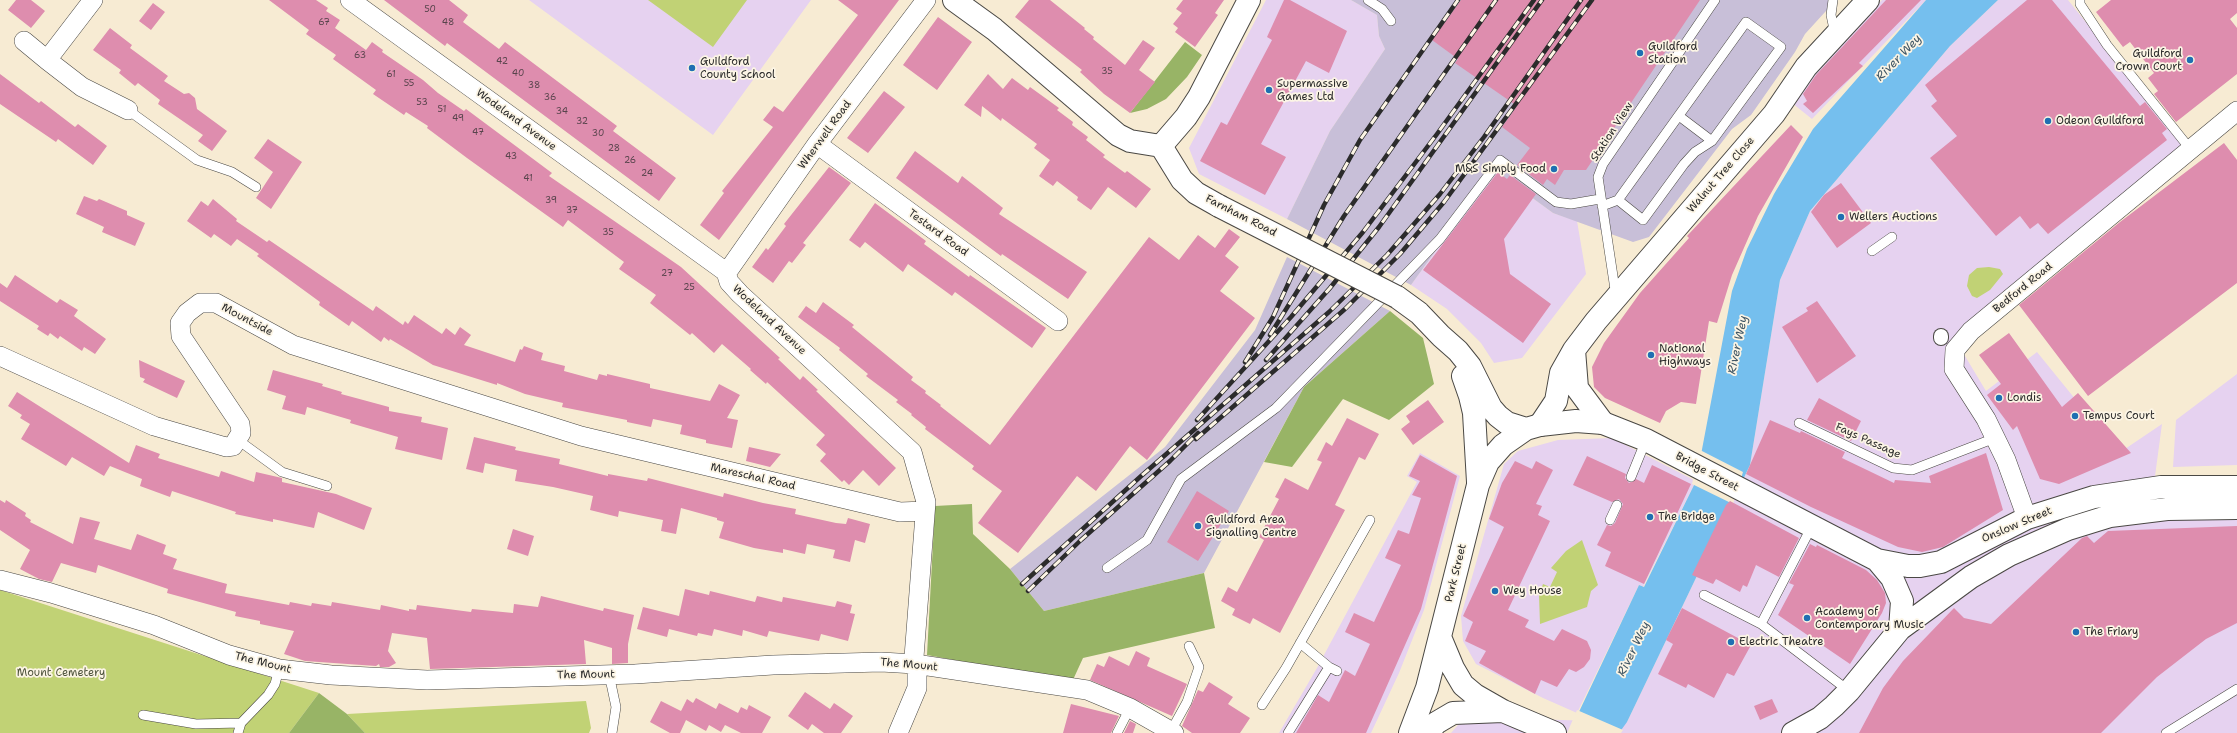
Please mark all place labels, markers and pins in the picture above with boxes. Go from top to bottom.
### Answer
place label: Guildford Station [1648,40,1698,66]
place label: Guildford Crown Court [2115,47,2182,73]
marker: Guildford Station [1635,48,1645,58]
place label: Guildford County School [700,55,775,81]
marker: Guildford Crown Court [2185,55,2195,65]
marker: Guildford County School [687,63,697,73]
place label: Supermassive Games Ltd [1277,77,1348,103]
marker: Supermassive Games Ltd [1264,85,1274,95]
place label: Odeon Guildford [2056,114,2144,128]
marker: Odeon Guildford [2043,116,2053,126]
place label: M&S Simply Food [1455,162,1546,176]
marker: M&S Simply Food [1549,164,1559,174]
place label: Wellers Auctions [1849,210,1937,224]
marker: Wellers Auctions [1836,212,1846,222]
place label: National Highways [1659,342,1711,368]
marker: National Highways [1646,350,1656,360]
place label: Londis [2007,391,2041,405]
marker: Londis [1994,393,2004,403]
place label: Tempus Court [2083,409,2155,423]
marker: Tempus Court [2070,411,2080,421]
place label: The Bridge [1658,510,1715,524]
marker: The Bridge [1645,512,1655,522]
place label: Guildford Area Signalling Centre [1206,513,1297,539]
marker: Guildford Area Signalling Centre [1193,521,1203,531]
place label: Wey House [1503,584,1562,598]
marker: Wey House [1490,586,1500,596]
place label: Academy of Contemporary Music [1815,605,1924,631]
marker: Academy of Contemporary Music [1802,613,1812,623]
place label: The Friary [2084,625,2138,639]
marker: The Friary [2071,627,2081,637]
place label: Electric Theatre [1739,635,1823,649]
marker: Electric Theatre [1726,637,1736,647]

